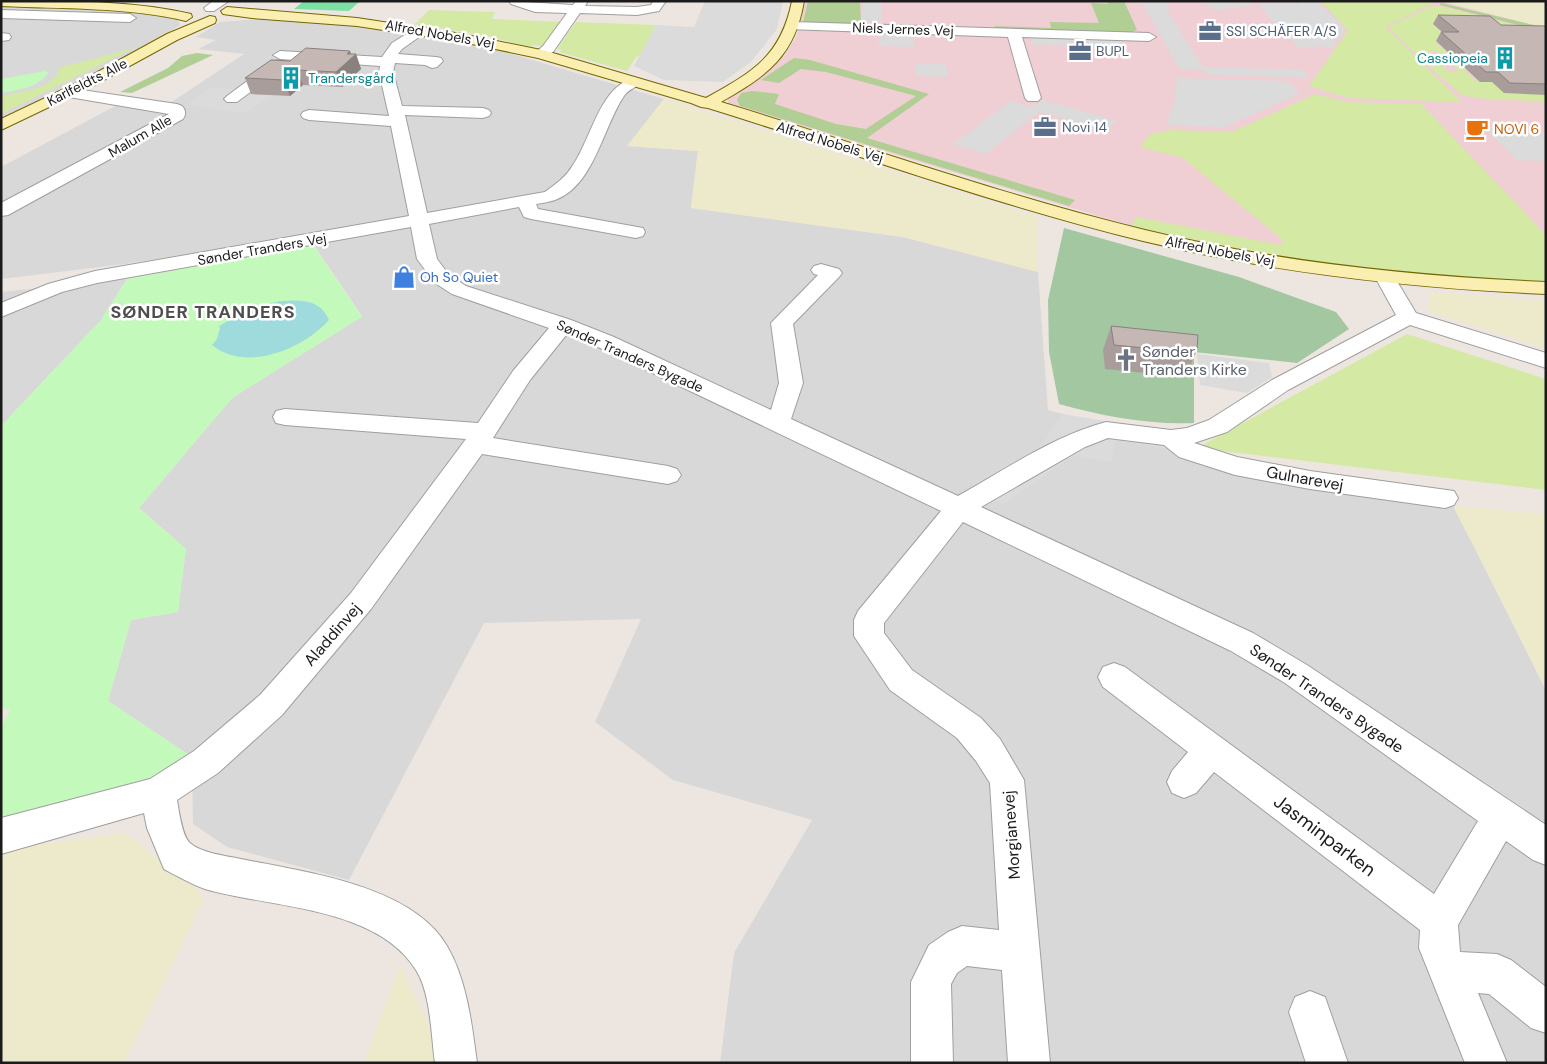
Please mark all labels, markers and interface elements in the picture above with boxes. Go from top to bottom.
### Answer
street label: Alfred Nobels Vej [384,16,496,52]
street label: Niels Jernes Vej [852,18,954,40]
office icon: SSI SCHÄFER A/S [1197,18,1223,44]
place label: SSI SCHÄFER A/S [1226,22,1337,40]
office icon: BUPL [1067,38,1093,64]
place label: BUPL [1096,42,1129,60]
building icon: Cassiopeia [1492,45,1518,71]
place label: Cassiopeia [1417,49,1488,67]
street label: Karlfeldts Alle [44,54,130,110]
building icon: Trandersgård [278,65,304,91]
place label: Trandersgård [308,69,394,87]
street label: Malum Alle [105,111,175,161]
office icon: Novi 14 [1032,114,1058,140]
cafe icon: NOVI 6 [1464,116,1490,142]
street label: Alfred Nobels Vej [774,117,886,167]
place label: Novi 14 [1062,118,1107,136]
place label: NOVI 6 [1494,120,1539,138]
street label: Sønder Tranders Vej [196,229,328,269]
street label: Alfred Nobels Vej [1164,232,1276,270]
shop icon: Oh So Quiet [391,264,417,290]
place label: Oh So Quiet [420,268,498,286]
district label: SØNDER TRANDERS [110,300,296,324]
street label: Sønder Tranders Bygade [554,316,706,397]
place label: Sønder Tranders Kirke [1142,341,1247,380]
church icon: Sønder Tranders Kirke [1113,347,1139,373]
street label: Gulnarevej [1265,461,1345,496]
street label: Aladdinvej [299,598,366,670]
street label: Sønder Tranders Bygade [1246,639,1408,758]
street label: Jasminparken [1269,789,1381,882]
street label: Morgianevej [998,790,1025,880]

